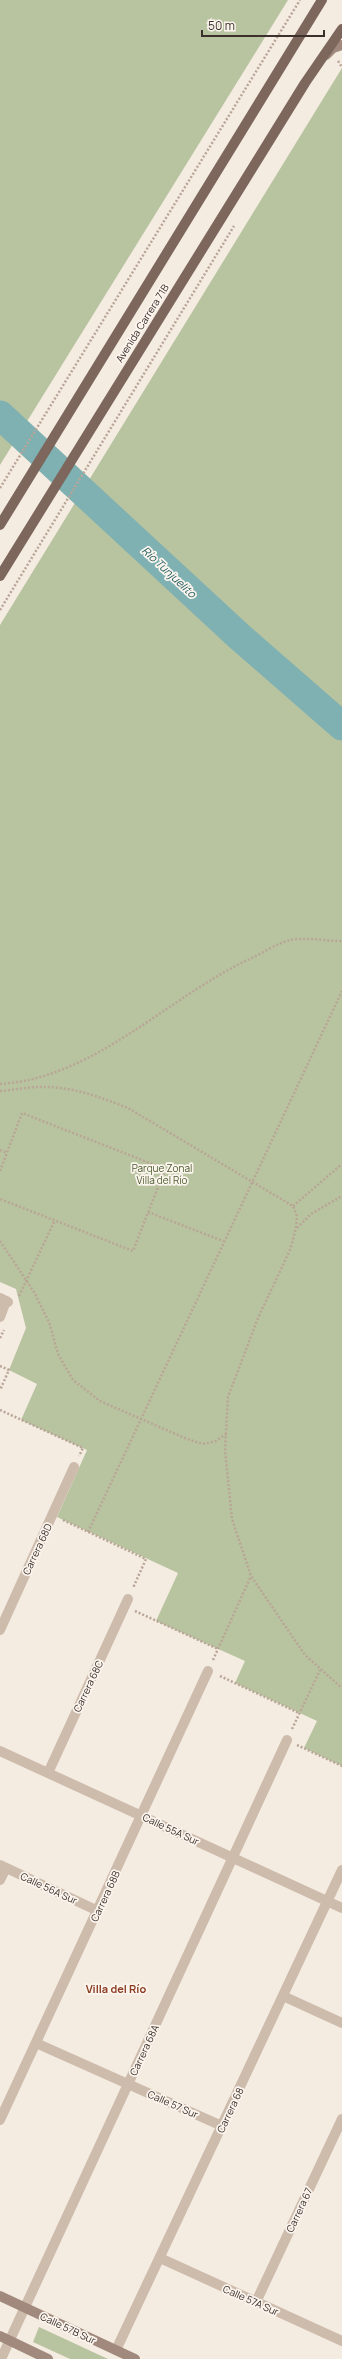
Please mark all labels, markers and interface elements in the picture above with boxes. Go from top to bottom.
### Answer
scale bar [202,12,324,38]
text: 50 m [208,17,235,34]
street label: Avenida Carrera 71B [112,281,172,365]
water label: Río Tunjuelito [139,543,201,602]
park label: Parque Zonal Villa del Río [132,1161,192,1187]
street label: Carrera 68D [19,1521,55,1577]
street label: Carrera 68C [70,1658,106,1714]
street label: Calle 55A Sur [140,1810,202,1848]
street label: Carrera 68B [87,1868,123,1924]
street label: Calle 56A Sur [18,1869,80,1907]
district label: Villa del Río [86,1981,146,1996]
street label: Carrera 68A [126,2022,162,2078]
street label: Carrera 68 [213,2085,247,2135]
street label: Calle 57 Sur [146,2087,201,2121]
street label: Carrera 67 [283,2185,315,2235]
street label: Calle 57A Sur [221,2281,281,2319]
street label: Calle 57B Sur [38,2309,98,2347]

